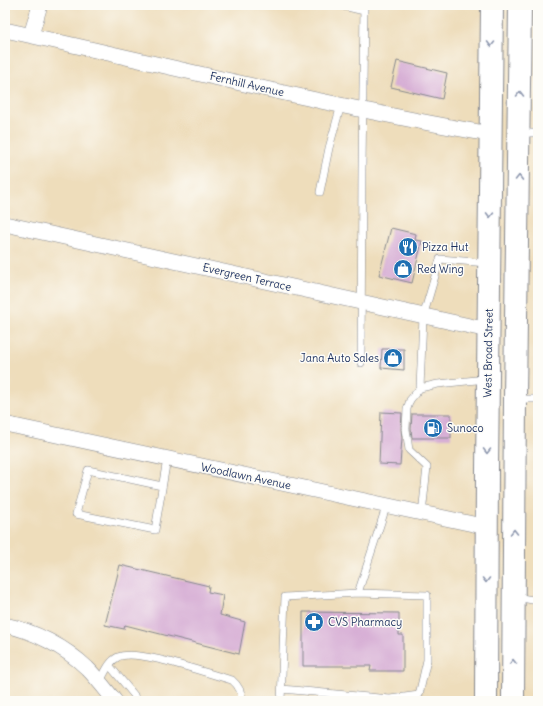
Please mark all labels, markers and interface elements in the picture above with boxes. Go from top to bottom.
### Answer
one-way arrow [487,41,495,47]
street label: Fernhill Avenue [209,69,285,99]
one-way arrow [516,91,524,97]
one-way arrow [515,175,523,181]
one-way arrow [486,212,494,218]
restaurant icon: Pizza Hut [397,236,419,258]
place label: Pizza Hut [422,240,469,254]
shop icon: Red Wing [392,258,414,280]
street label: Evergreen Terrace [201,260,293,294]
place label: Red Wing [417,262,464,276]
street label: West Broad Street [480,308,496,398]
shop icon: Jana Auto Sales [382,347,404,369]
place label: Jana Auto Sales [300,351,379,365]
fuel station icon: Sunoco [422,417,444,439]
place label: Sunoco [447,421,484,435]
one-way arrow [483,448,491,454]
street label: Woodlawn Avenue [200,460,292,492]
one-way arrow [510,529,518,535]
one-way arrow [482,577,490,583]
pharmacy icon: CVS Pharmacy [303,611,325,633]
place label: CVS Pharmacy [328,615,402,629]
one-way arrow [509,659,517,665]

